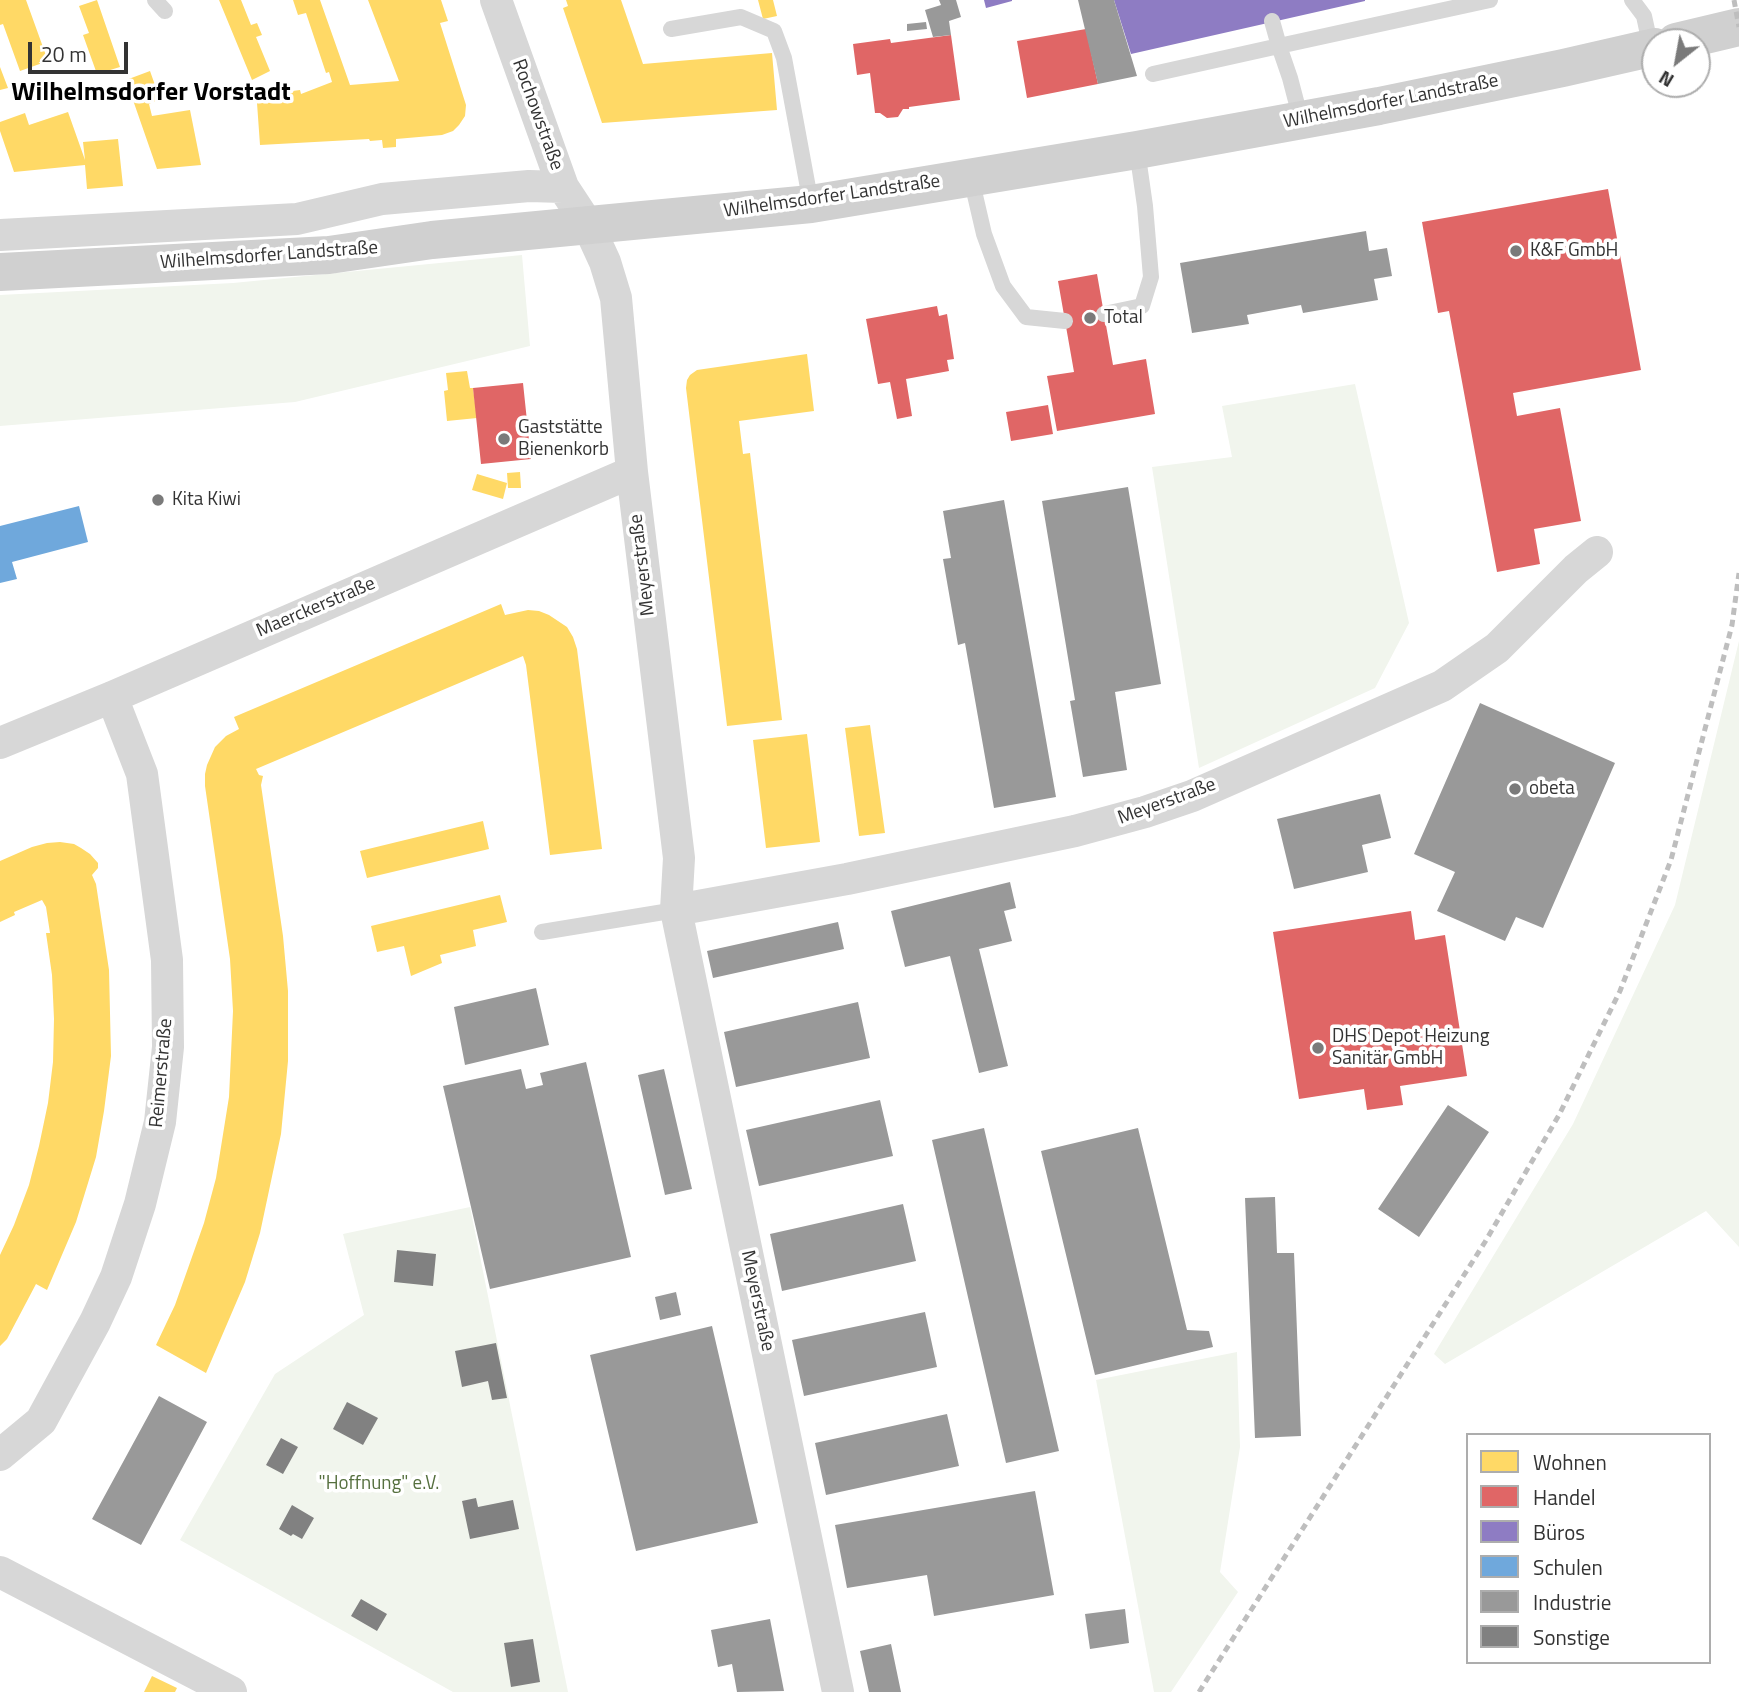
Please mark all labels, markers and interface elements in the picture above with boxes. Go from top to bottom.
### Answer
scale bar [32,28,131,72]
north arrow [1641,28,1711,98]
text: 20 m [41,38,87,70]
street label: Rochowstraße [506,56,568,174]
text: N [1653,64,1679,96]
street label: Wilhelmsdorfer Landstraße [1282,70,1500,134]
district label: Wilhelmsdorfer Vorstadt [11,78,291,110]
street label: Wilhelmsdorfer Landstraße [722,171,942,223]
street label: Wilhelmsdorfer Landstraße [159,237,379,275]
place label: K&F GmbH [1530,240,1618,262]
marker: K&F GmbH [1508,243,1524,259]
place label: Total [1104,307,1143,329]
marker: Total [1082,310,1098,326]
place label: Gaststätte Bienenkorb [518,417,609,461]
marker: Gaststätte Bienenkorb [496,431,512,447]
place label: Kita Kiwi [172,489,241,511]
marker: Kita Kiwi [150,492,166,508]
street label: Meyerstraße [625,513,661,617]
street label: Maerckerstraße [253,573,379,643]
street label: Meyerstraße [1115,774,1219,830]
place label: obeta [1529,778,1575,800]
marker: obeta [1507,781,1523,797]
street label: Reimerstraße [146,1017,178,1129]
place label: DHS Depot Heizung Sanitär GmbH [1332,1026,1489,1070]
marker: DHS Depot Heizung Sanitär GmbH [1310,1040,1326,1056]
street label: Meyerstraße [735,1248,779,1354]
legend [1466,1433,1711,1664]
text: Wohnen [1533,1446,1607,1478]
park label: "Hoffnung" e.V. [319,1473,439,1495]
text: Handel [1533,1481,1596,1513]
text: Büros [1533,1516,1585,1548]
text: Schulen [1533,1551,1603,1583]
text: Industrie [1533,1586,1611,1618]
text: Sonstige [1533,1621,1610,1653]

